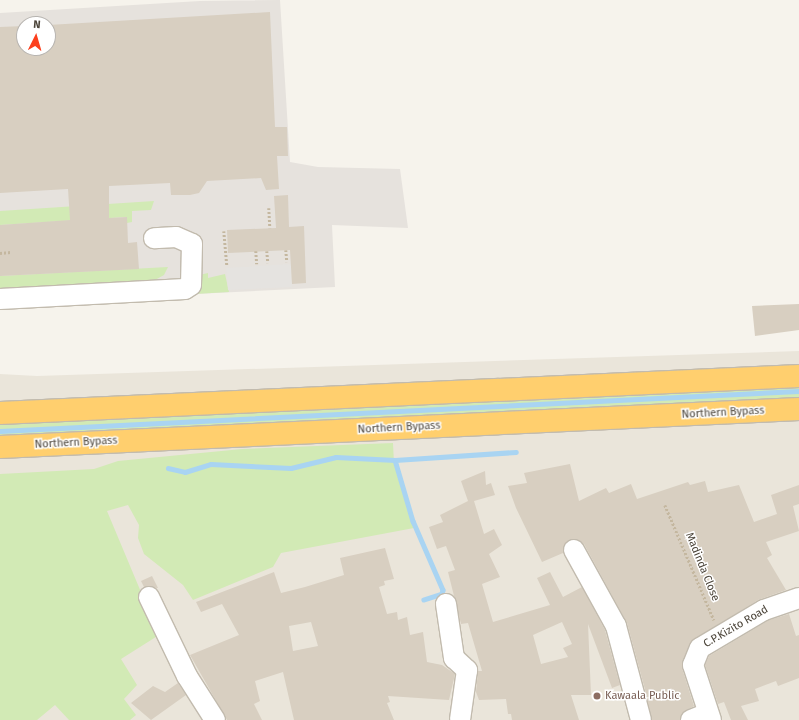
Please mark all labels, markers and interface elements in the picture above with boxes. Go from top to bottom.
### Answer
north arrow [16,16,56,56]
text: N [33,18,41,31]
street label: Northern Bypass [681,404,765,422]
street label: Northern Bypass [357,419,441,437]
street label: Northern Bypass [34,434,118,452]
street label: Madinda Close [682,531,722,603]
street label: C.P.Kizito Road [701,603,771,651]
place label: Kawaala Public [605,689,680,703]
marker: Kawaala Public [592,691,602,701]

